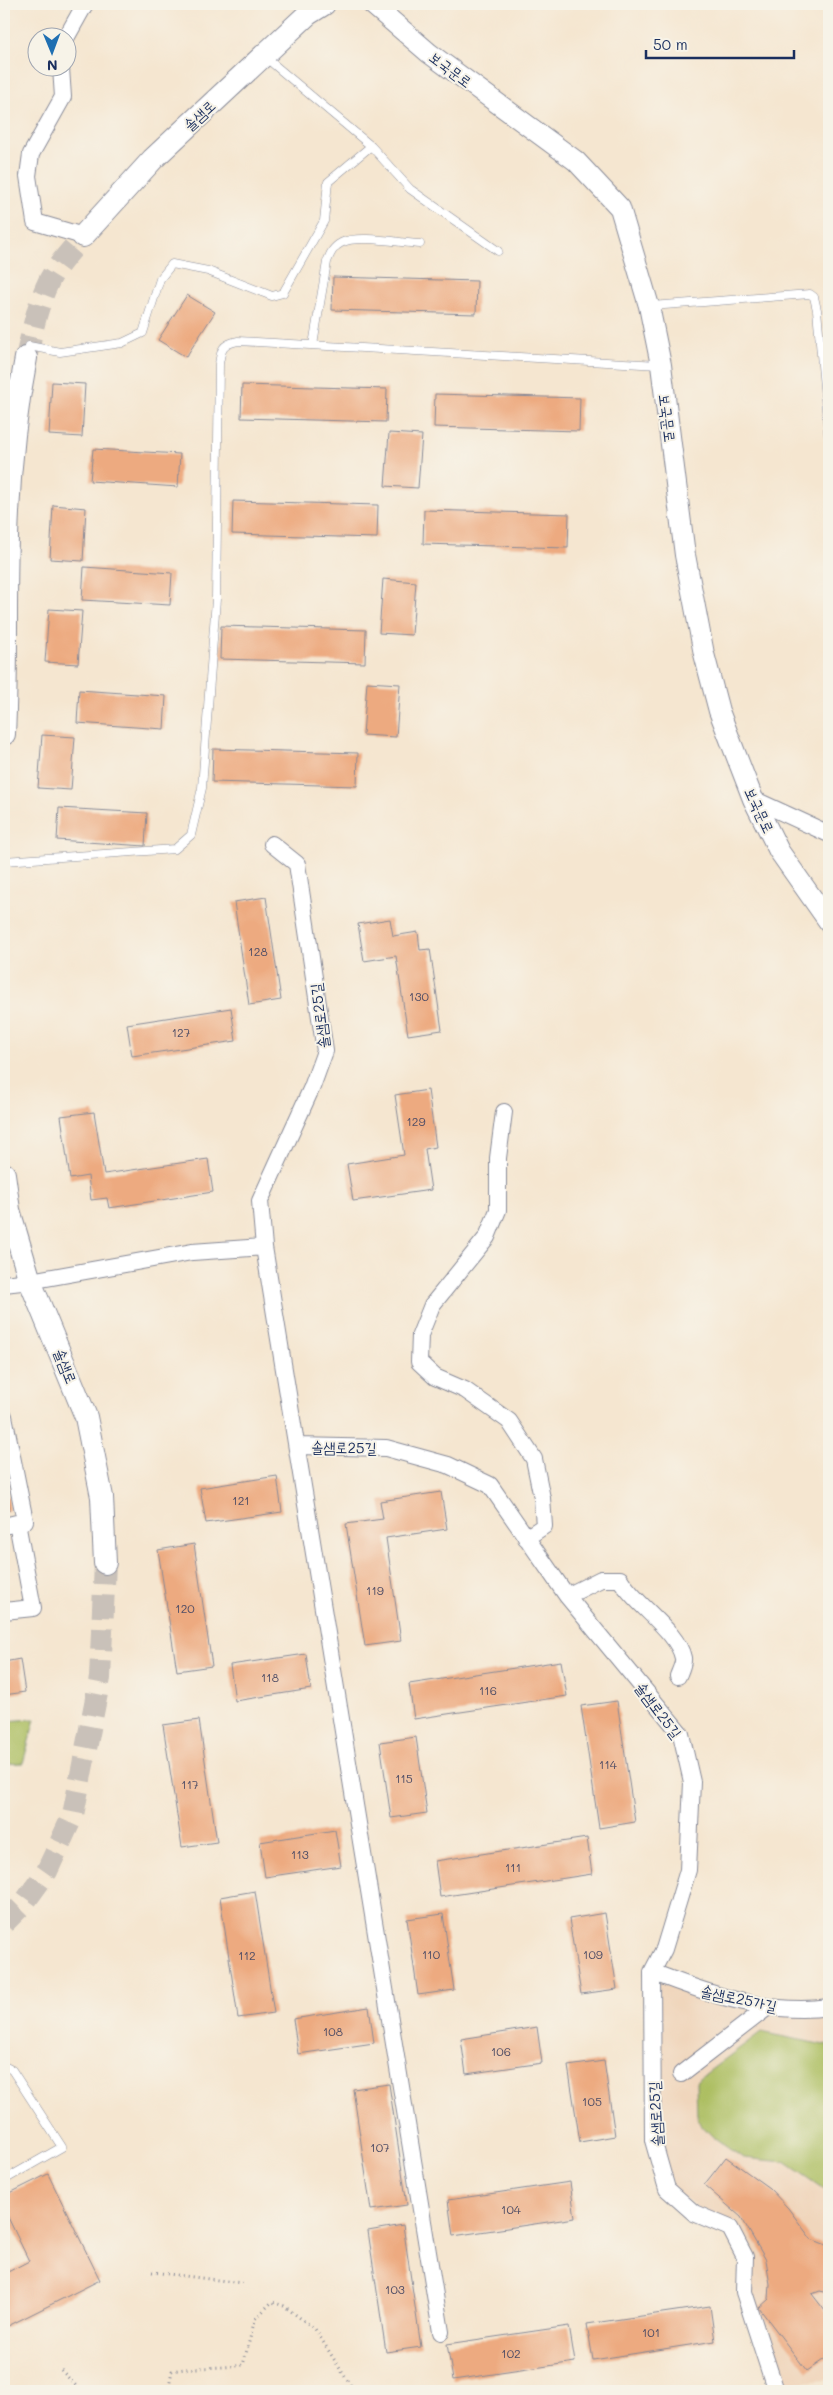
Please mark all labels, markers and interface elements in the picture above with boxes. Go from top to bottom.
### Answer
north arrow [28,28,78,78]
scale bar [646,28,793,60]
text: 50 m [653,34,688,54]
street label: 보국문로 [426,46,476,92]
text: N [47,56,58,75]
street label: 솔샘로 [179,95,219,135]
street label: 보국문로 [655,393,681,443]
street label: 보국문로 [741,784,779,836]
house number: 128 [248,943,268,959]
street label: 솔샘로25길 [305,982,333,1050]
house number: 130 [409,988,429,1004]
house number: 127 [172,1024,191,1040]
house number: 129 [406,1113,426,1129]
street label: 솔샘로 [50,1345,82,1387]
street label: 솔샘로25길 [311,1436,377,1458]
house number: 121 [232,1492,250,1508]
house number: 119 [366,1582,384,1598]
house number: 120 [175,1600,195,1616]
house number: 118 [261,1669,279,1685]
street label: 솔샘로25길 [631,1678,687,1742]
house number: 116 [479,1682,497,1698]
house number: 114 [599,1756,617,1772]
house number: 115 [395,1770,413,1786]
house number: 117 [181,1776,199,1792]
house number: 113 [291,1846,309,1862]
house number: 111 [505,1859,521,1875]
house number: 110 [422,1946,441,1962]
house number: 109 [583,1946,603,1962]
house number: 112 [238,1947,256,1963]
street label: 솔샘로25가길 [699,1980,779,2016]
house number: 108 [323,2023,343,2039]
house number: 106 [491,2043,511,2059]
street label: 솔샘로25길 [643,2081,667,2147]
house number: 105 [582,2093,602,2109]
house number: 107 [370,2139,390,2155]
house number: 104 [501,2201,521,2217]
house number: 103 [385,2281,405,2297]
house number: 101 [642,2324,660,2340]
house number: 102 [501,2345,521,2361]

